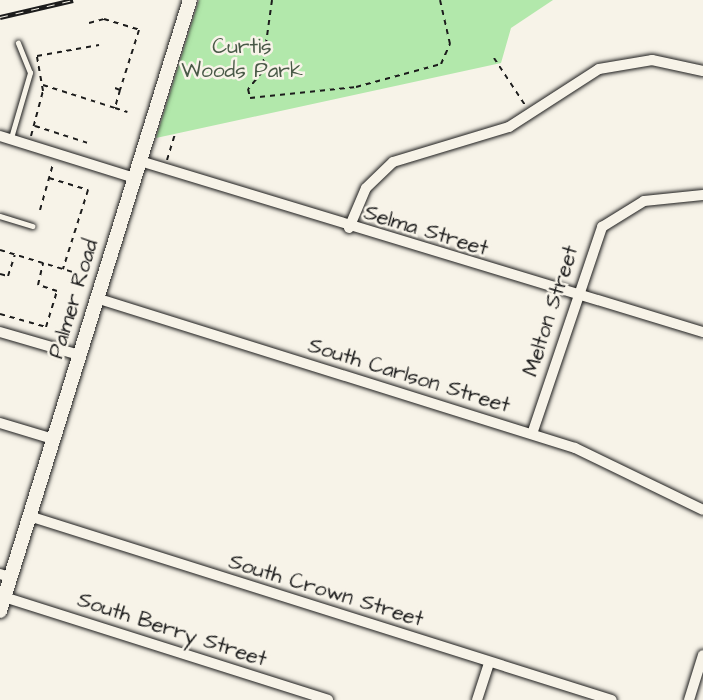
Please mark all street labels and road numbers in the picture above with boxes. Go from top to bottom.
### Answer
street label: Selma Street [361,200,491,262]
street label: Palmer Road [44,236,104,362]
street label: Melton Street [518,242,584,380]
street label: South Carlson Street [305,333,513,419]
street label: South Crown Street [226,549,426,633]
street label: South Berry Street [74,588,270,672]

